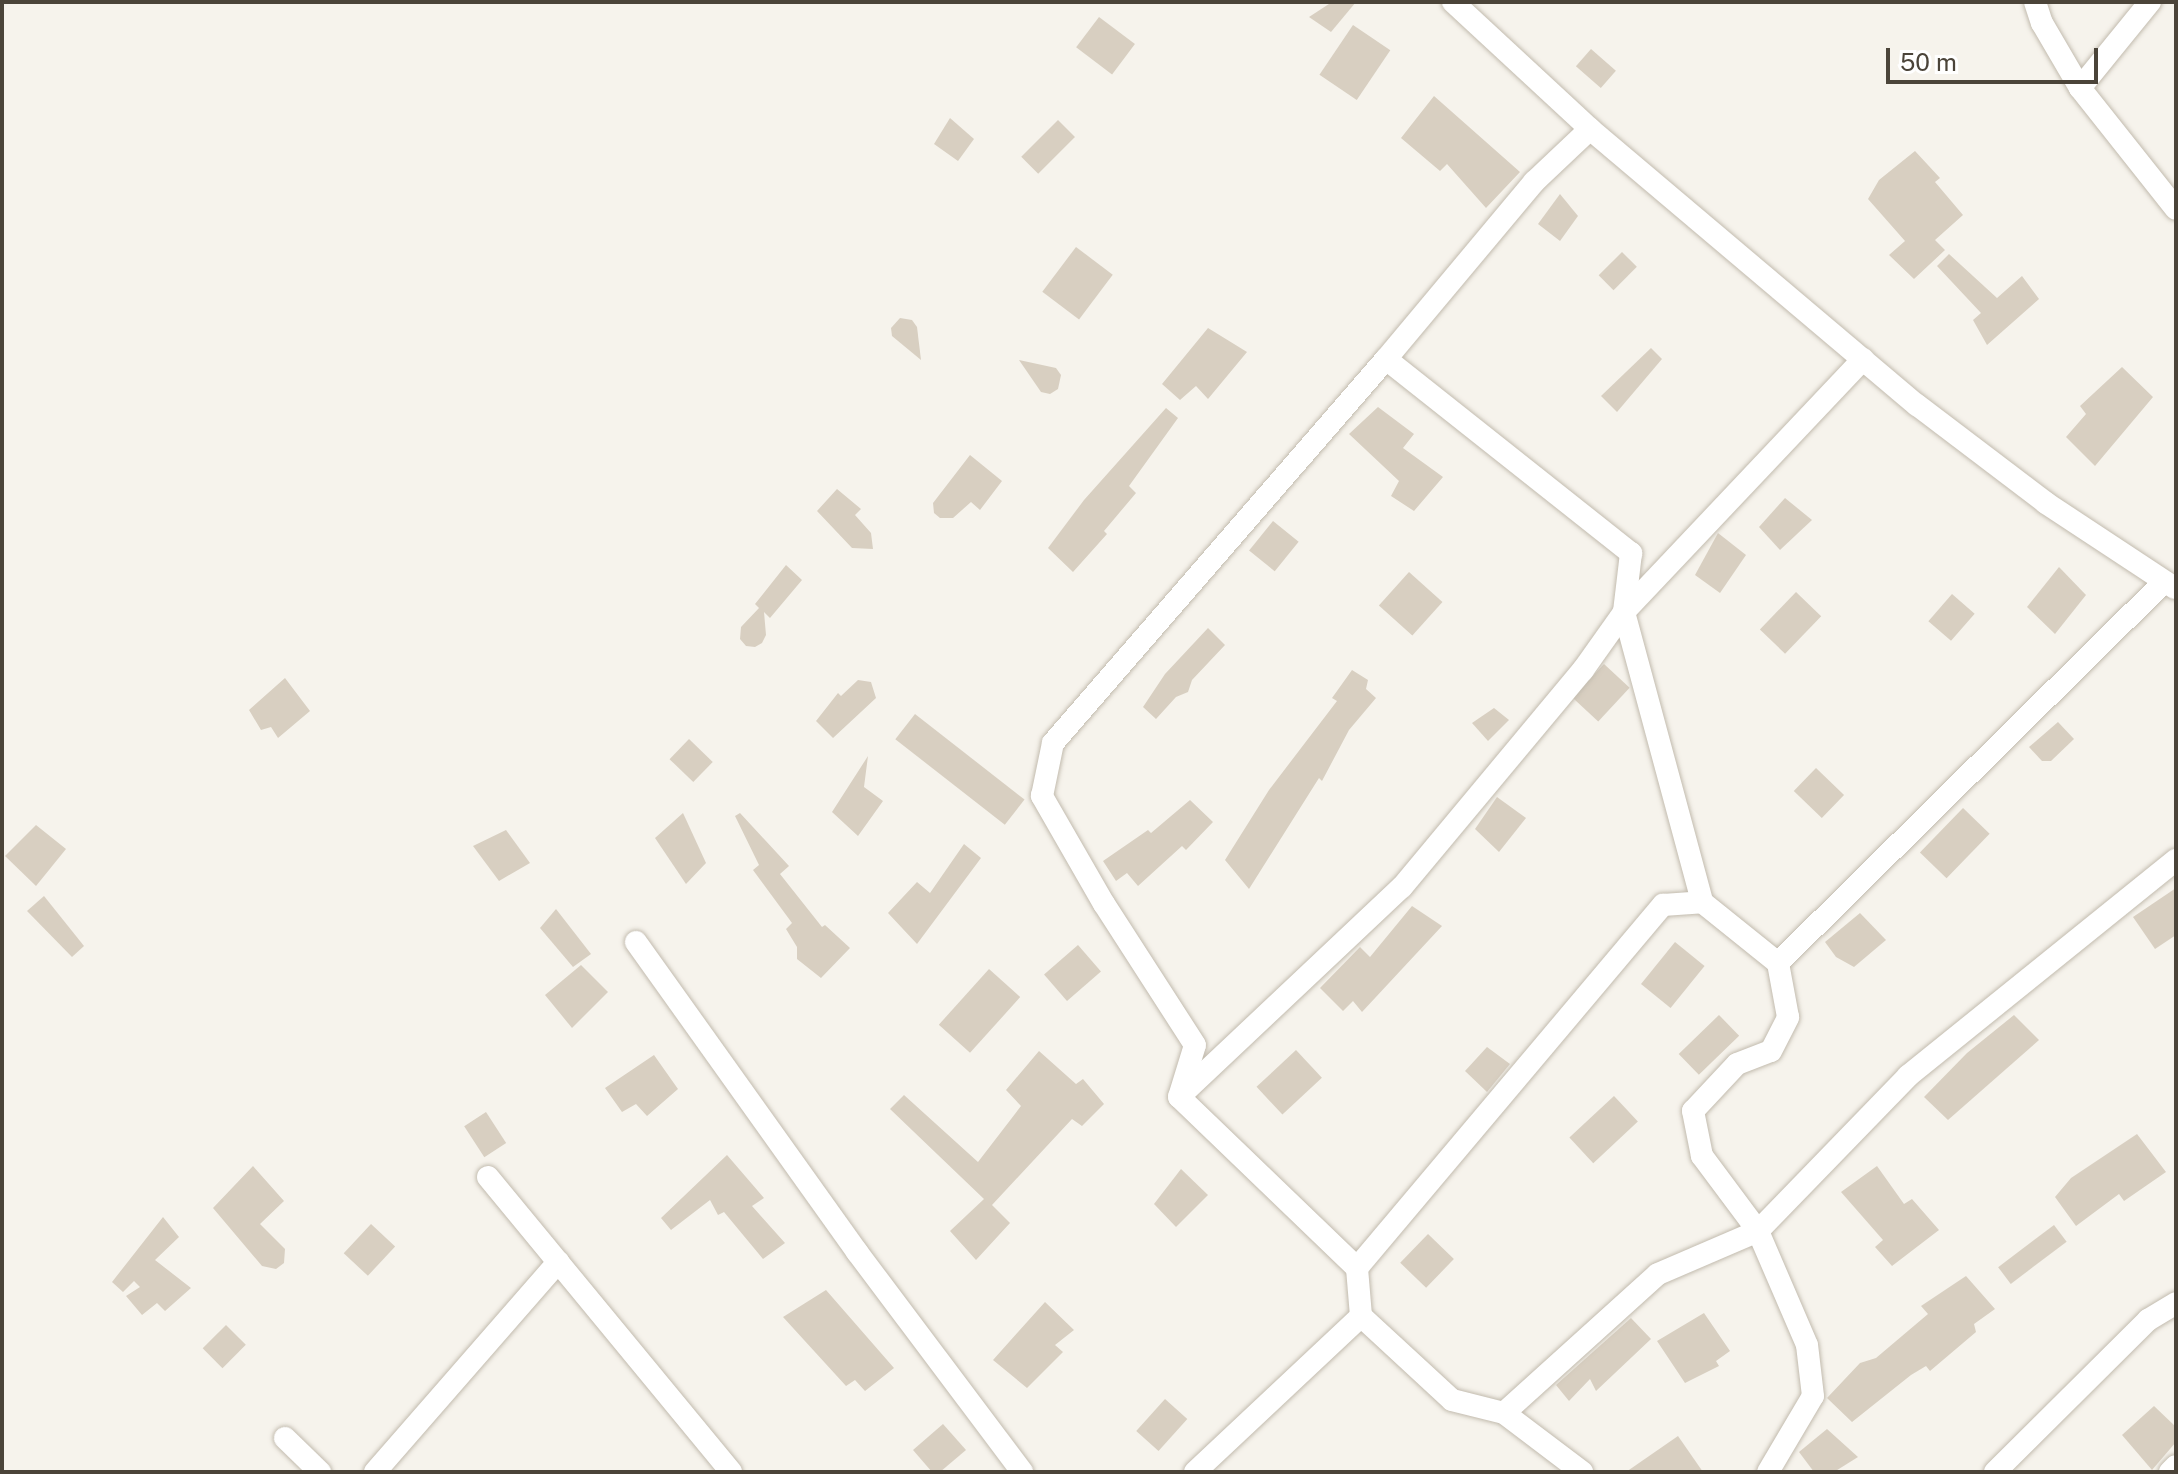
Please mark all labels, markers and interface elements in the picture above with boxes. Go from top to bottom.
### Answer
scale bar [1890,32,2102,82]
text: 50 m [1900,48,1957,76]

